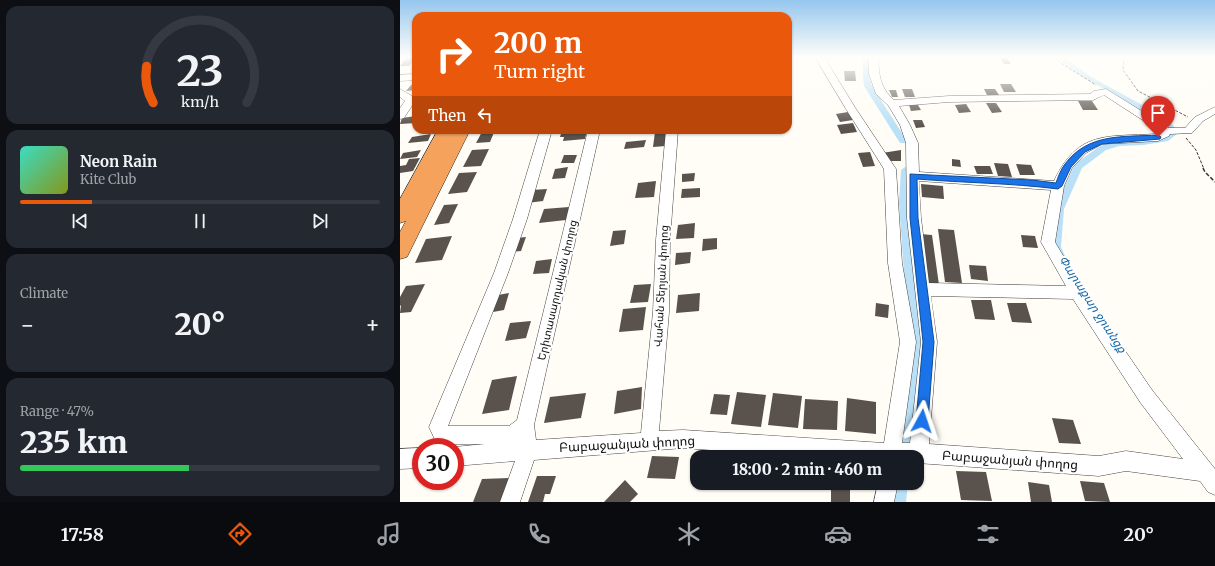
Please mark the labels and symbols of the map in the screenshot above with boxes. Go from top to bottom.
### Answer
pin [1141,96,1175,137]
street label: Երիտասարդական փողոց [534,218,580,362]
street label: Վահան Տերյան փողոց [651,225,671,347]
water label: Փարաքար ջրանցք [1056,253,1130,356]
position arrow [901,400,943,442]
street label: Բաբաջանյան փողոց [558,432,696,456]
speed limit sign: 30 [412,438,464,490]
street label: Բաբաջանյան փողոց [941,447,1079,473]

